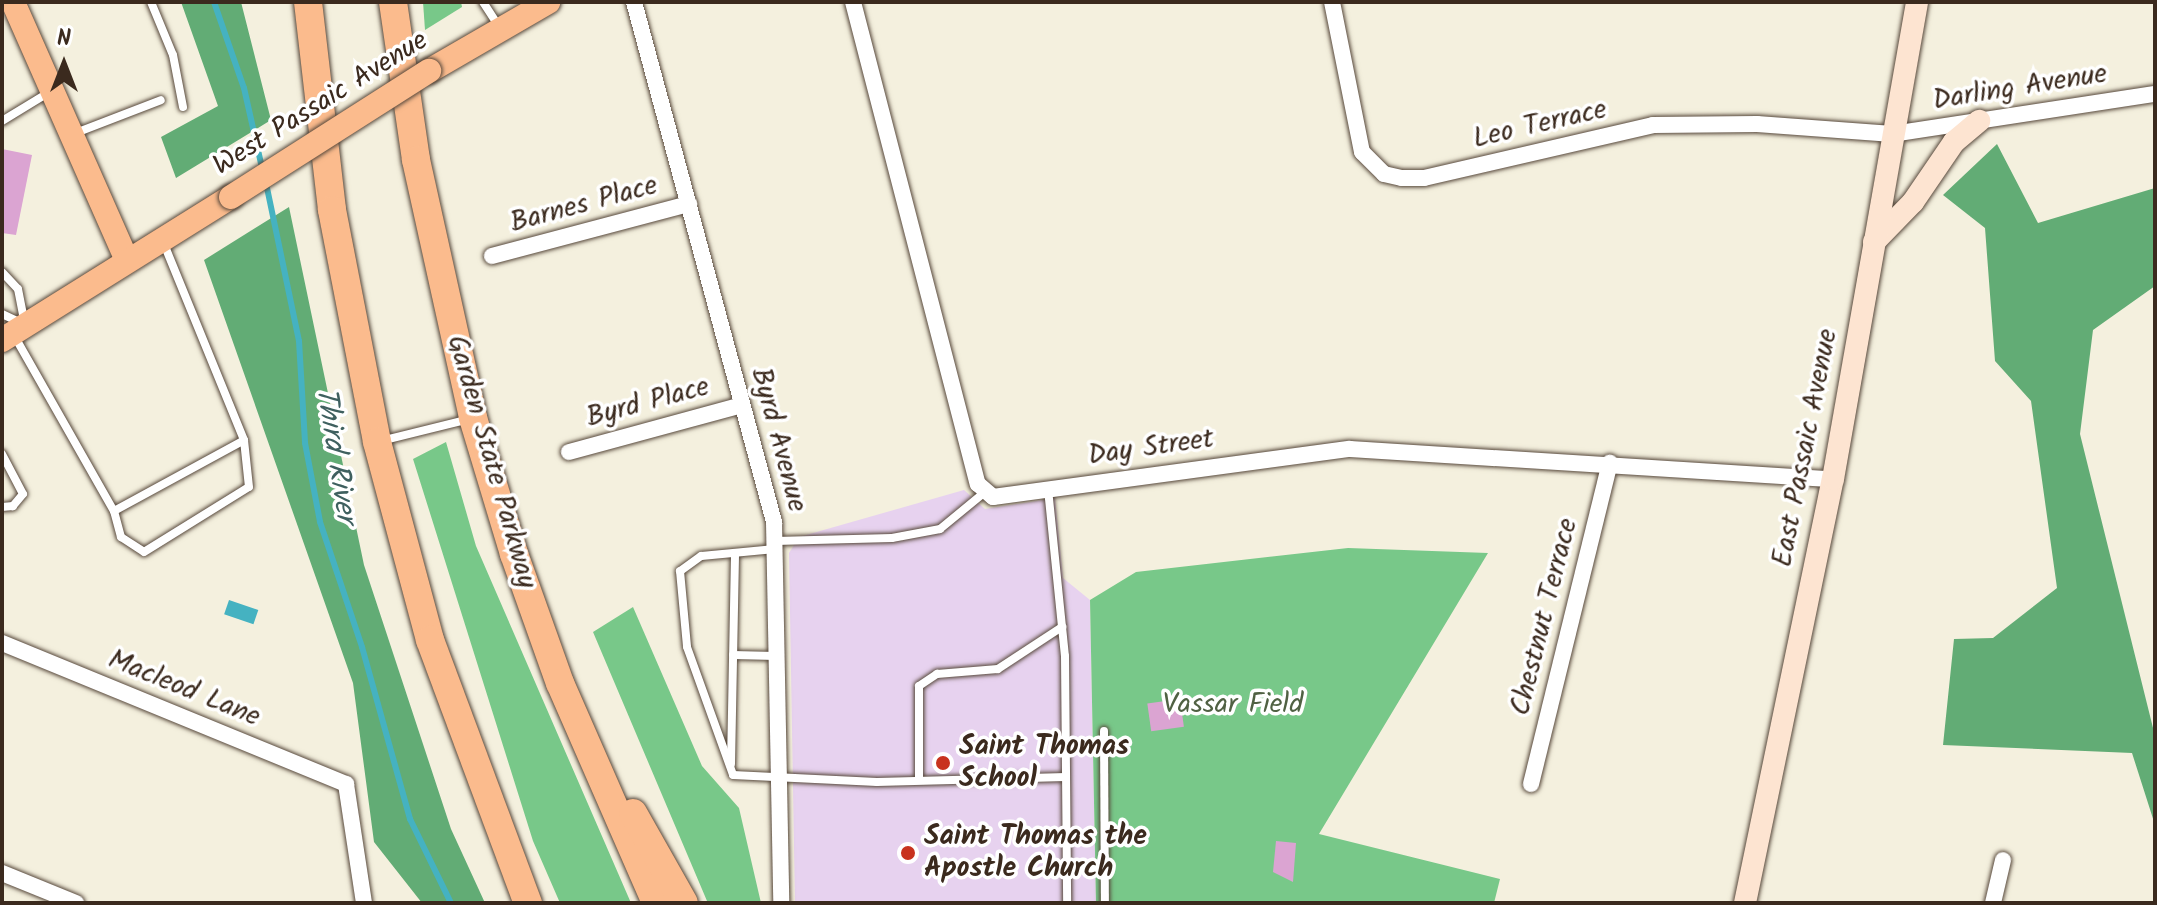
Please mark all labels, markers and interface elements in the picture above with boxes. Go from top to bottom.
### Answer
text: N [57,22,71,57]
north arrow [24,24,104,104]
street label: West Passaic Avenue [208,24,434,184]
street label: Darling Avenue [1931,58,2109,118]
street label: Leo Terrace [1470,93,1610,157]
street label: Barnes Place [507,169,661,241]
street label: East Passaic Avenue [1766,326,1846,570]
street label: Garden State Parkway [439,332,543,592]
street label: Byrd Avenue [743,364,813,516]
street label: Byrd Place [583,371,713,435]
water label: Third River [307,385,363,525]
street label: Day Street [1086,423,1216,473]
street label: Chestnut Terrace [1504,515,1586,719]
street label: Macleod Lane [103,643,265,735]
park label: Vassar Field [1163,688,1303,722]
place label: Saint Thomas School [959,730,1129,796]
marker: Saint Thomas School [934,754,952,772]
place label: Saint Thomas the Apostle Church [924,820,1147,886]
marker: Saint Thomas the Apostle Church [899,844,917,862]

